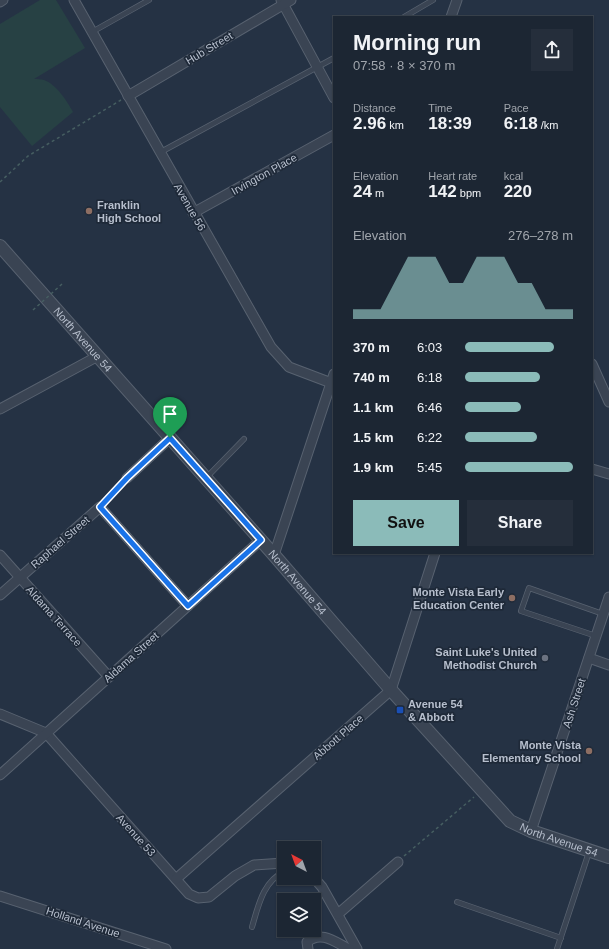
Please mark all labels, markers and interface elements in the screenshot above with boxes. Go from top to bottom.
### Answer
street label: Hub Street [183,29,235,67]
button: share [531,29,573,71]
text: Morning run [353,30,481,55]
text: 07:58 · 8 × 370 m [353,58,455,73]
text: Distance [353,102,396,114]
text: Time [428,102,452,114]
text: Pace [504,102,529,114]
text: 2.96 [353,114,386,133]
text: 18:39 [428,114,472,133]
text: 6:18 [504,114,538,133]
text: km [386,119,404,131]
text: /km [538,119,558,131]
street label: Irvington Place [229,151,299,197]
text: Elevation [353,170,398,182]
text: Heart rate [428,170,477,182]
text: kcal [504,170,523,182]
street label: Avenue 56 [172,181,208,233]
text: 24 [353,182,372,201]
text: 142 [428,182,457,201]
text: 220 [504,182,532,201]
text: m [372,187,384,199]
text: bpm [457,187,481,199]
place label: Franklin High School [97,199,161,224]
marker: Franklin High School [84,206,94,216]
text: Elevation [353,228,406,243]
text: 276–278 m [508,228,573,243]
street label: North Avenue 54 [51,305,115,374]
text: 370 m [353,340,390,355]
text: 6:03 [417,340,442,355]
text: 740 m [353,370,390,385]
text: 6:18 [417,370,442,385]
pin [153,397,187,438]
text: 1.1 km [353,400,393,415]
text: 6:46 [417,400,442,415]
icon: arrive [159,403,181,425]
text: 1.5 km [353,430,393,445]
text: 6:22 [417,430,442,445]
text: 1.9 km [353,460,393,475]
text: 5:45 [417,460,442,475]
button: Save [353,500,459,546]
button: Share [467,500,573,546]
street label: Raphael Street [28,513,92,571]
street label: North Avenue 54 [266,547,329,617]
street label: Aldama Terrace [24,583,84,649]
place label: Monte Vista Early Education Center [413,586,505,611]
marker: Monte Vista Early Education Center [507,593,517,603]
street label: Aldama Street [101,629,161,685]
place label: Saint Luke's United Methodist Church [435,646,537,671]
marker: Saint Luke's United Methodist Church [540,653,550,663]
street label: Ash Street [560,677,588,729]
place label: Avenue 54 & Abbott [408,698,464,723]
marker: Avenue 54 & Abbott [395,705,405,715]
street label: Abbott Place [311,712,365,762]
place label: Monte Vista Elementary School [482,739,582,764]
marker: Monte Vista Elementary School [584,746,594,756]
street label: Avenue 53 [114,812,158,858]
street label: North Avenue 54 [518,821,599,859]
north arrow [277,841,321,885]
map controls [277,841,321,937]
button: layers [277,893,321,937]
street label: Holland Avenue [45,904,121,940]

